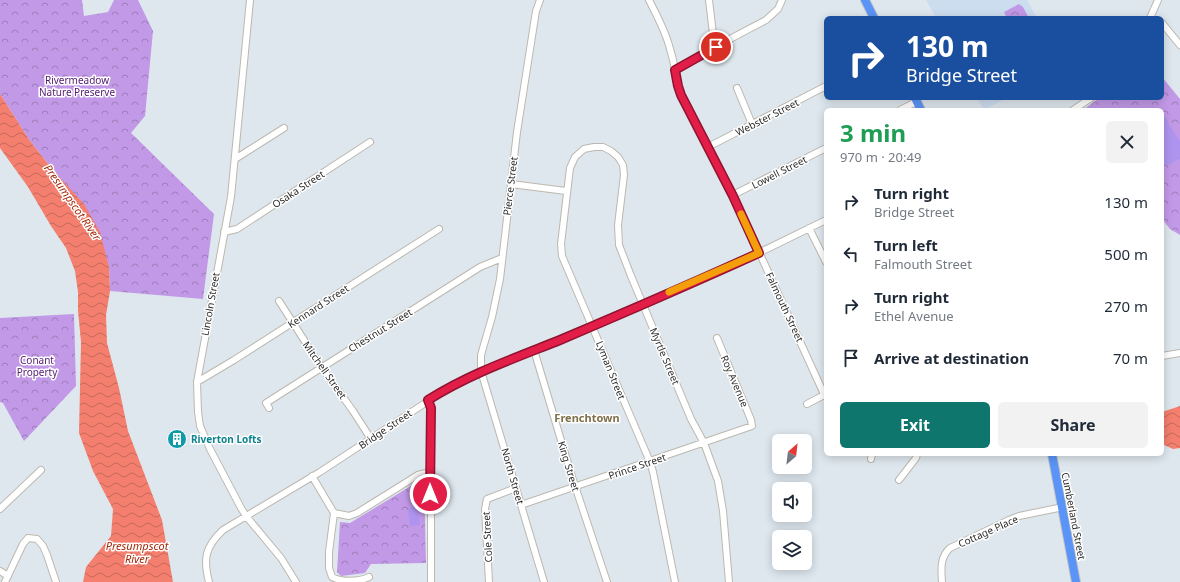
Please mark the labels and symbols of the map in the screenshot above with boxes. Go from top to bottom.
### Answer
pin [699,30,733,64]
park label: Rivermeadow Nature Preserve [39,73,115,99]
street label: Webster Street [733,95,802,139]
street label: Lowell Street [749,152,809,192]
street label: Pierce Street [499,155,521,216]
water label: Presumpscot River [41,161,105,243]
street label: Osaka Street [269,167,327,211]
street label: Falmouth Street [763,270,807,344]
street label: Lincoln Street [198,271,223,337]
street label: Kennard Street [285,281,352,331]
street label: Chestnut Street [345,305,415,355]
street label: Myrtle Street [647,325,683,387]
street label: Mitchell Street [300,338,350,402]
street label: Lyman Street [593,339,629,402]
park label: Conant Property [17,353,58,379]
street label: Roy Avenue [718,353,752,409]
street label: Bridge Street [356,406,415,452]
district label: Frenchtown [554,410,620,425]
building icon: Riverton Lofts [166,428,188,450]
place label: Riverton Lofts [191,432,261,446]
north arrow [772,434,812,474]
street label: King Street [555,439,583,493]
street label: North Street [498,446,528,506]
street label: Prince Street [606,450,668,482]
street label: Cumberland Street [1059,471,1089,561]
position arrow [409,473,451,515]
street label: Cole Street [479,511,495,563]
street label: Cottage Place [956,511,1021,550]
water label: Presumpscot River [106,538,169,566]

